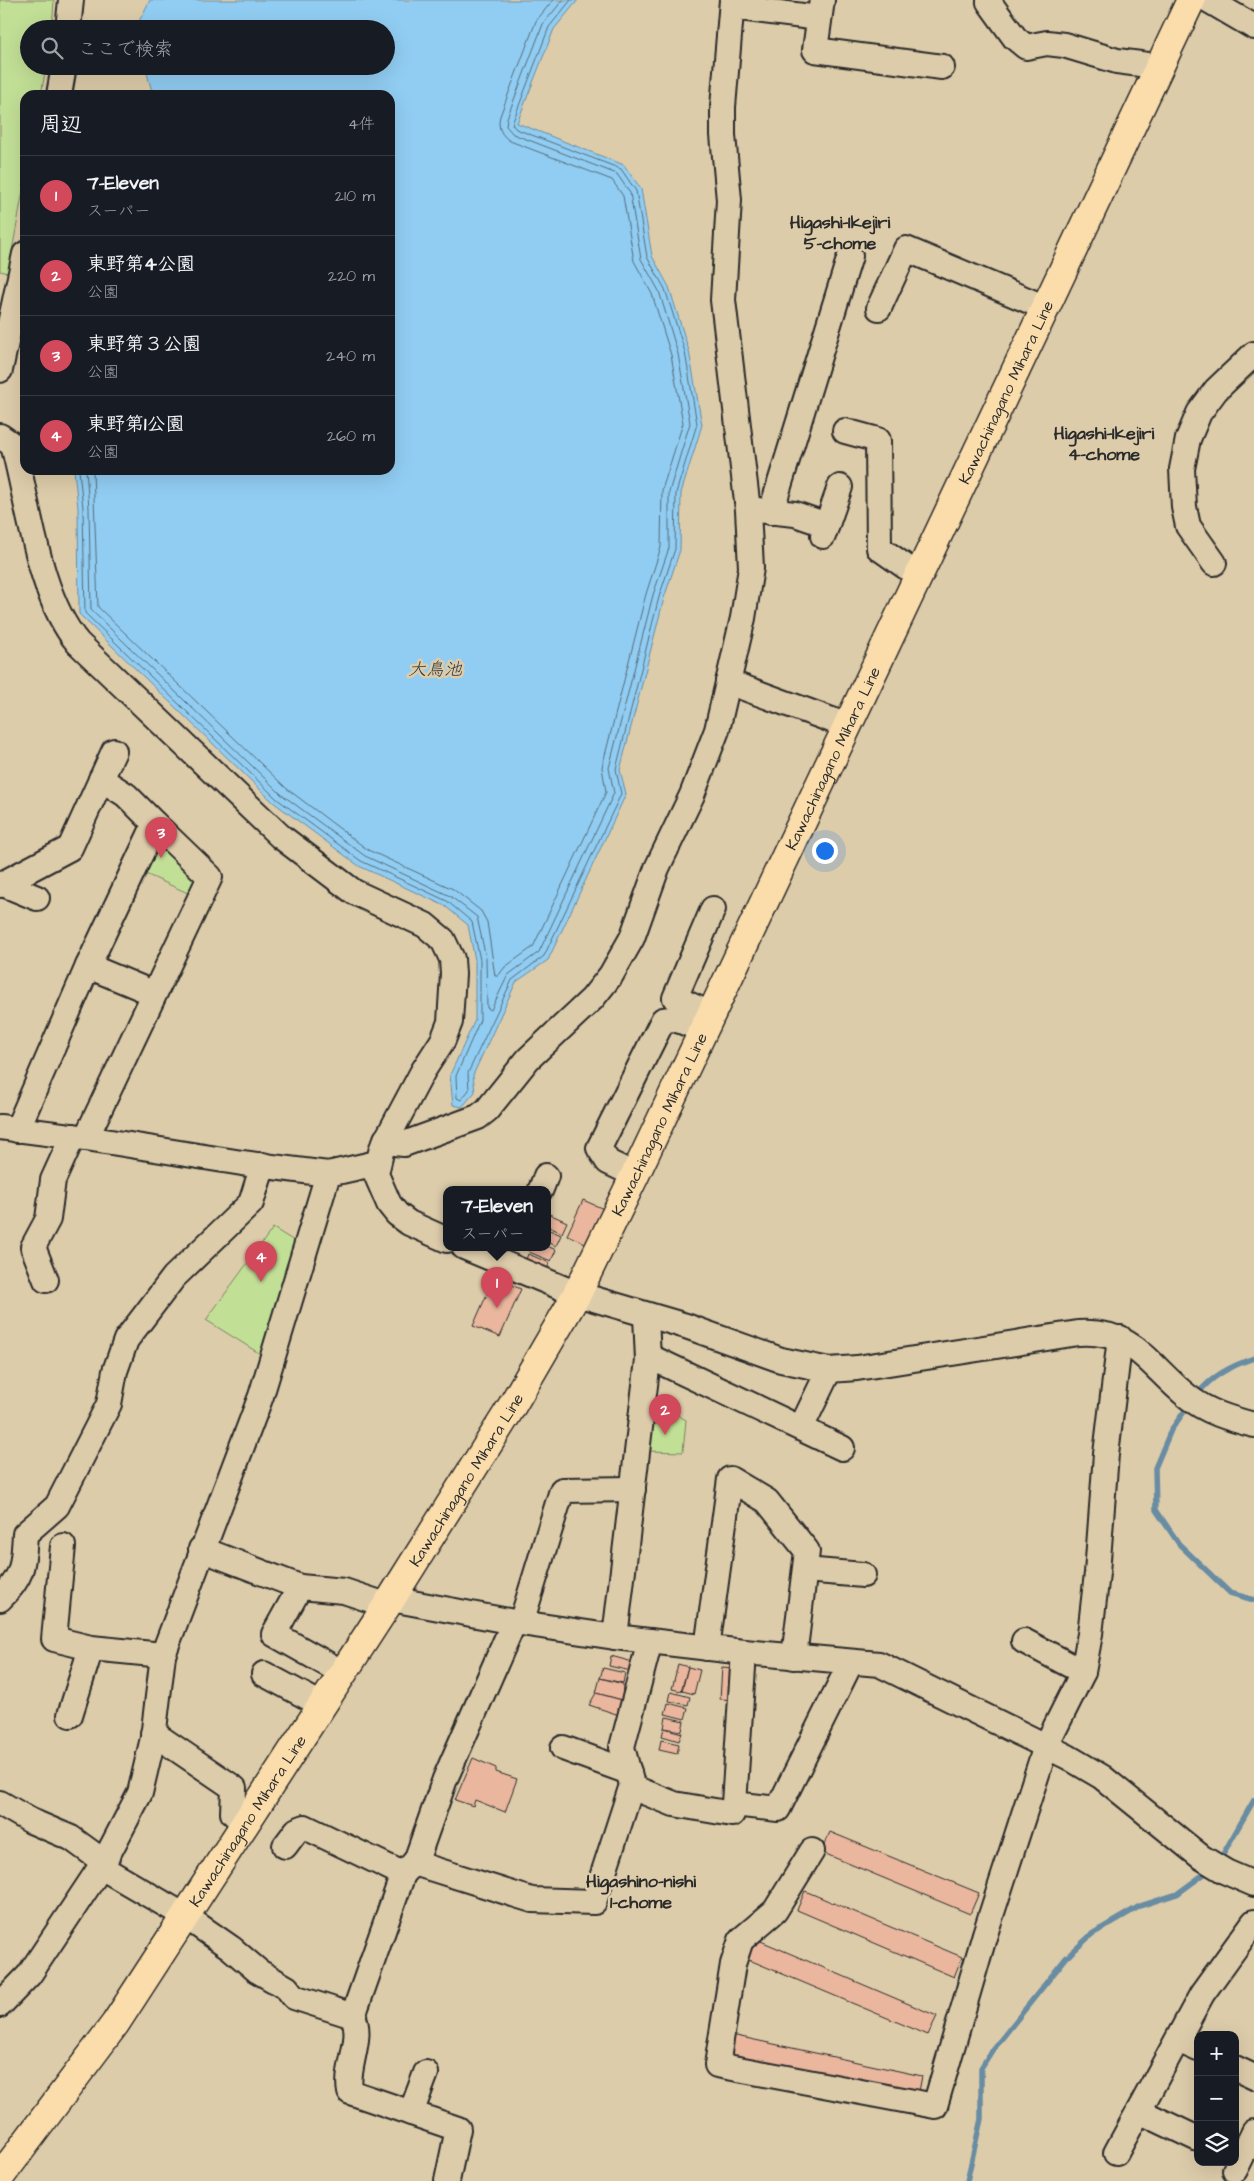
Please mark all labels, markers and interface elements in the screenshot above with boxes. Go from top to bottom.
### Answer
search box [20,20,395,75]
icon: search [38,34,66,62]
text: ここで検索 [78,36,173,63]
text: 周辺 [40,110,82,139]
text: 4件 [348,113,375,135]
text: 7-Eleven [87,170,159,197]
text: 1 [55,185,57,207]
text: 210 m [335,185,375,207]
text: スーパー [87,200,150,222]
district label: Higashi-Ikejiri 5-chome [790,210,890,256]
text: 東野第4公園 [87,251,195,278]
text: 2 [51,265,61,287]
text: 220 m [328,265,375,287]
text: 公園 [87,281,119,303]
street label: Kawachinagano Mihara Line [954,297,1059,488]
text: 東野第３公園 [87,331,201,358]
text: 3 [52,345,60,367]
text: 240 m [326,345,375,367]
text: 公園 [87,361,119,383]
text: 東野第1公園 [87,411,184,438]
district label: Higashi-Ikejiri 4-chome [1054,421,1154,467]
text: 4 [51,425,61,447]
text: 260 m [327,425,375,447]
text: 公園 [87,441,119,463]
water label: 大鳥池 [408,657,463,682]
street label: Kawachinagano Mihara Line [780,663,886,854]
pin: 3 [145,817,177,858]
your location [812,838,838,864]
street label: Kawachinagano Mihara Line [607,1029,713,1220]
popup [443,1186,551,1251]
text: 7-Eleven [461,1193,533,1220]
text: スーパー [461,1223,525,1245]
pin: 4 [245,1241,277,1282]
pin: 1 [481,1267,513,1308]
street label: Kawachinagano Mihara Line [404,1389,529,1571]
pin: 2 [649,1394,681,1435]
street label: Kawachinagano Mihara Line [184,1731,312,1911]
district label: Higashino-nishi 1-chome [586,1869,696,1915]
map controls [1194,2031,1239,2166]
button: + [1194,2031,1239,2076]
button: − [1194,2076,1239,2121]
button: layers [1194,2121,1239,2166]

